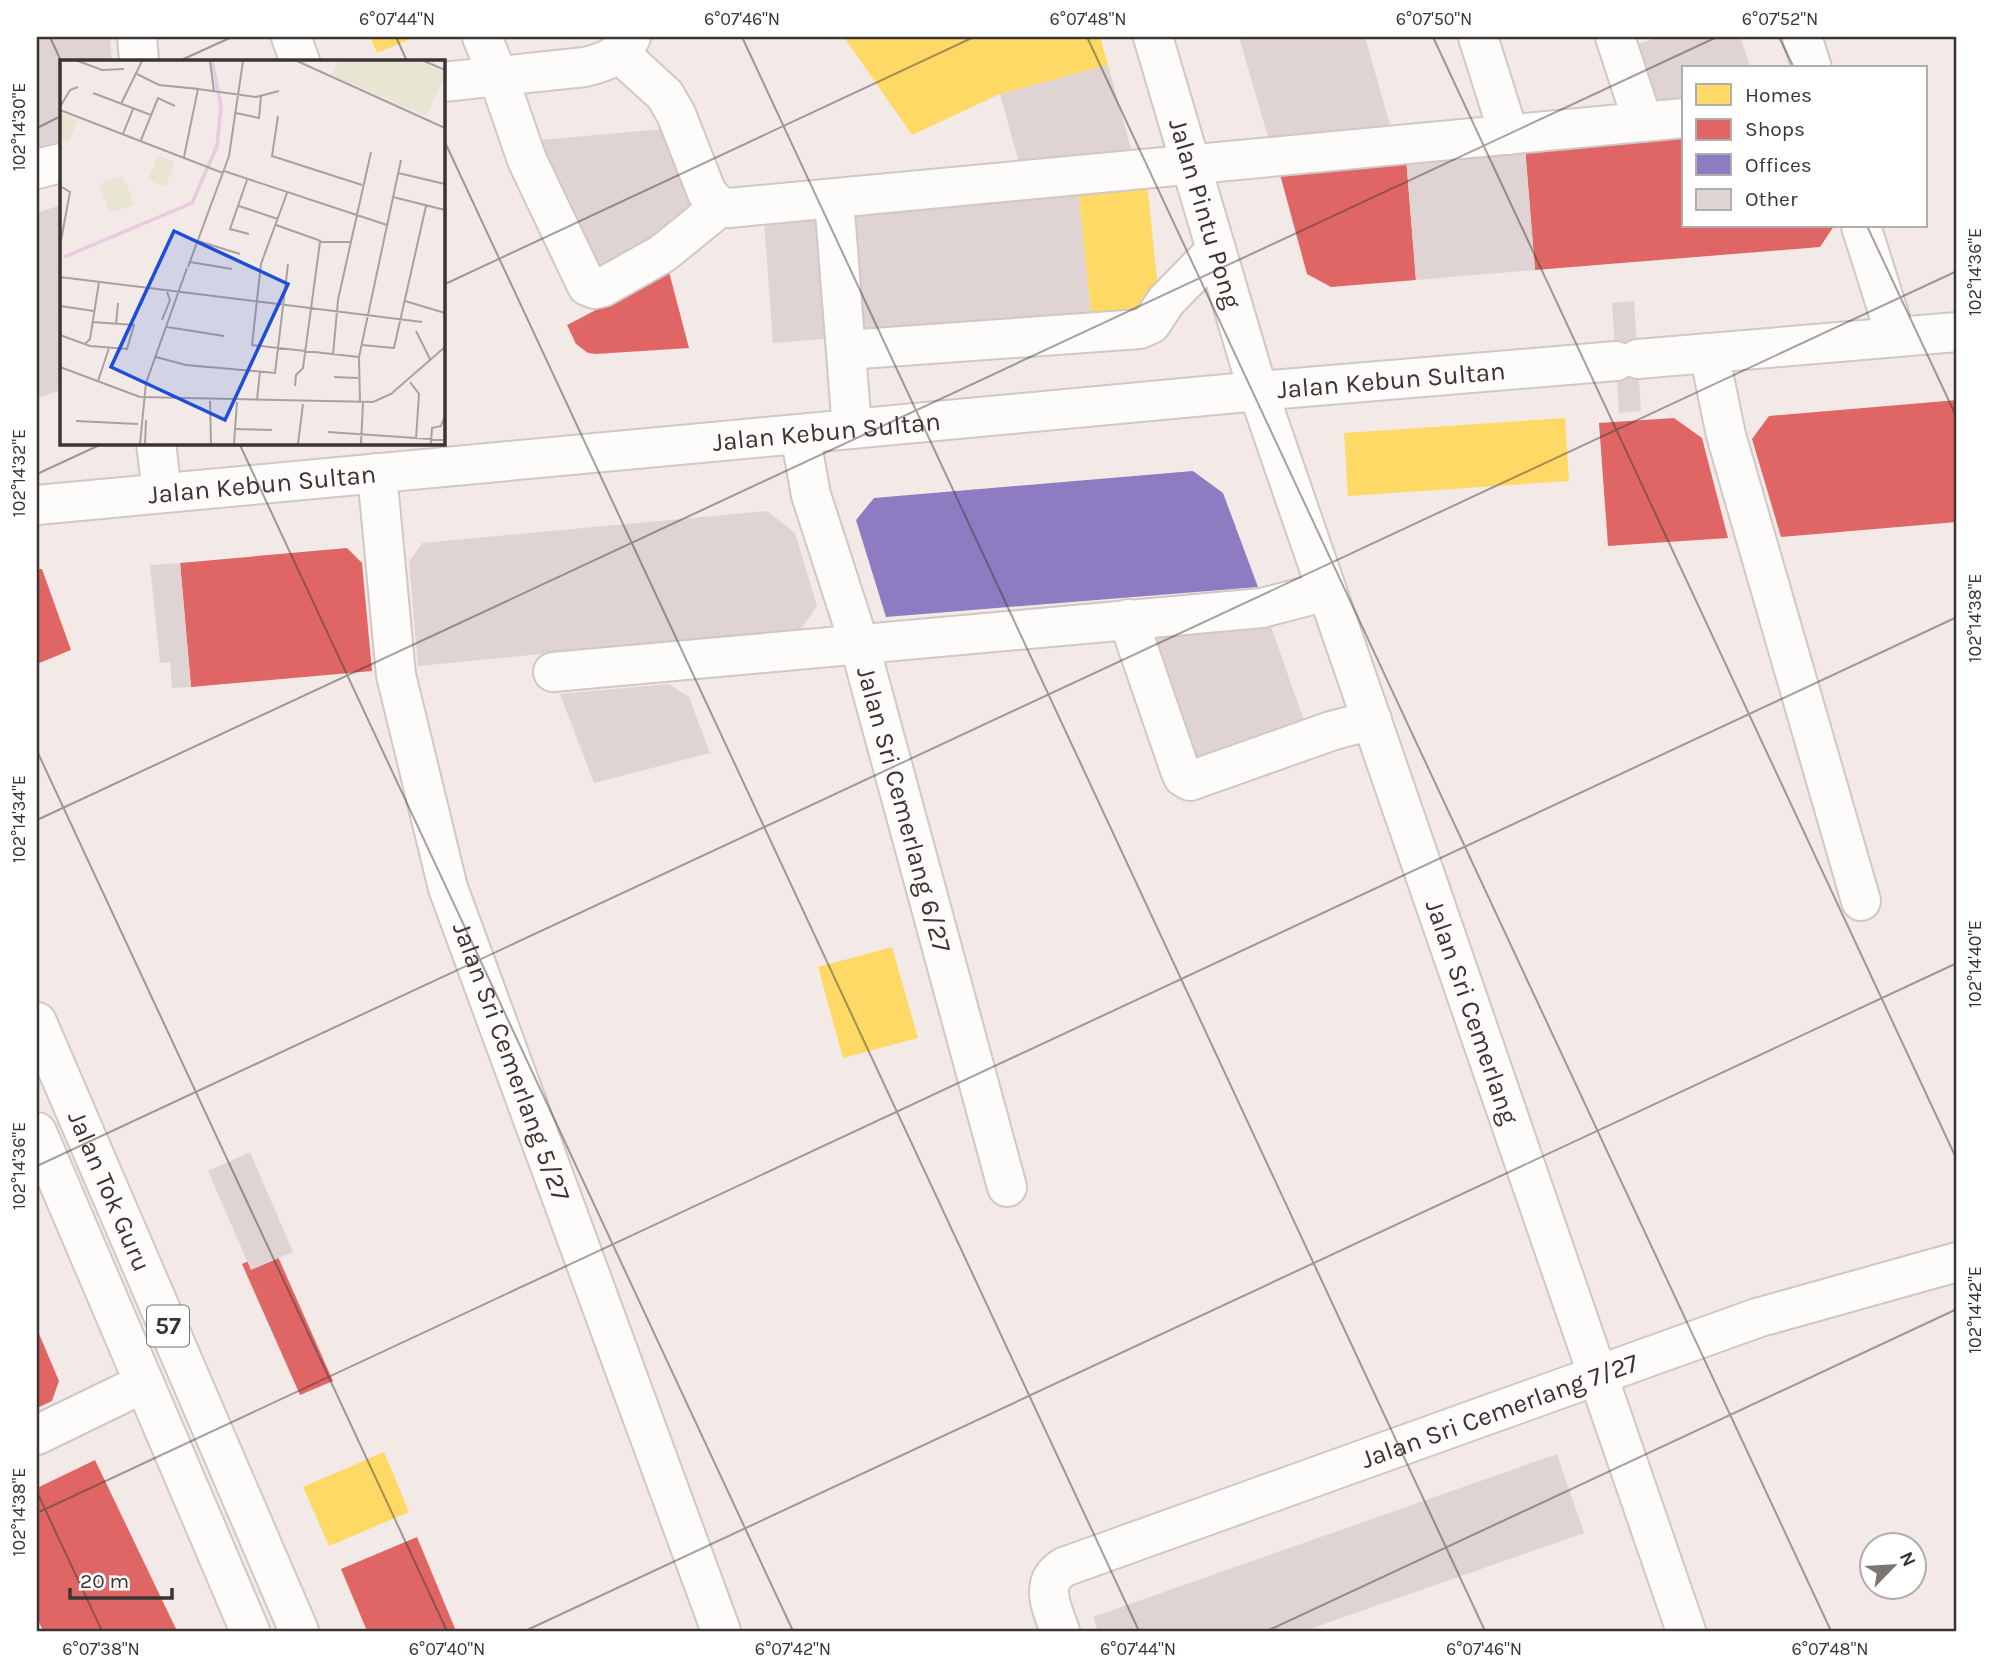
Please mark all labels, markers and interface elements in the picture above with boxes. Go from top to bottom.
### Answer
text: 6°07'44"N [359,8,435,30]
text: 6°07'46"N [704,8,780,30]
text: 6°07'48"N [1050,8,1126,30]
text: 6°07'50"N [1396,8,1472,30]
text: 6°07'52"N [1742,8,1818,30]
inset map [60,60,444,444]
legend [1682,66,1927,228]
text: 102°14'30"E [8,83,30,171]
text: Homes [1745,83,1812,107]
street label: Jalan Pintu Pong [1162,115,1248,313]
text: Shops [1745,117,1805,141]
text: Offices [1745,153,1812,177]
text: Other [1745,187,1798,211]
text: 102°14'36"E [1964,228,1986,316]
street label: Jalan Kebun Sultan [1276,355,1507,405]
street label: Jalan Kebun Sultan [711,405,942,457]
text: 102°14'32"E [8,429,30,517]
street label: Jalan Kebun Sultan [147,458,378,510]
text: 102°14'38"E [1964,574,1986,662]
street label: Jalan Sri Cemerlang 6/27 [851,663,958,956]
text: 102°14'34"E [8,775,30,863]
street label: Jalan Sri Cemerlang [1419,895,1526,1129]
street label: Jalan Sri Cemerlang 5/27 [446,918,577,1205]
text: 102°14'40"E [1964,920,1986,1008]
street label: Jalan Tok Guru [61,1106,158,1276]
text: 102°14'36"E [8,1122,30,1210]
text: 102°14'42"E [1964,1266,1986,1354]
road number: 57 [147,1306,189,1346]
street label: Jalan Sri Cemerlang 7/27 [1356,1346,1642,1475]
text: 102°14'38"E [8,1468,30,1556]
north arrow [1857,1532,1927,1602]
text: N [1895,1548,1920,1570]
scale bar [70,1556,172,1600]
text: 20 m [80,1569,129,1593]
text: 6°07'38"N [62,1638,140,1660]
text: 6°07'40"N [409,1638,485,1660]
text: 6°07'42"N [755,1638,831,1660]
text: 6°07'44"N [1100,1638,1176,1660]
text: 6°07'46"N [1446,1638,1522,1660]
text: 6°07'48"N [1792,1638,1868,1660]

